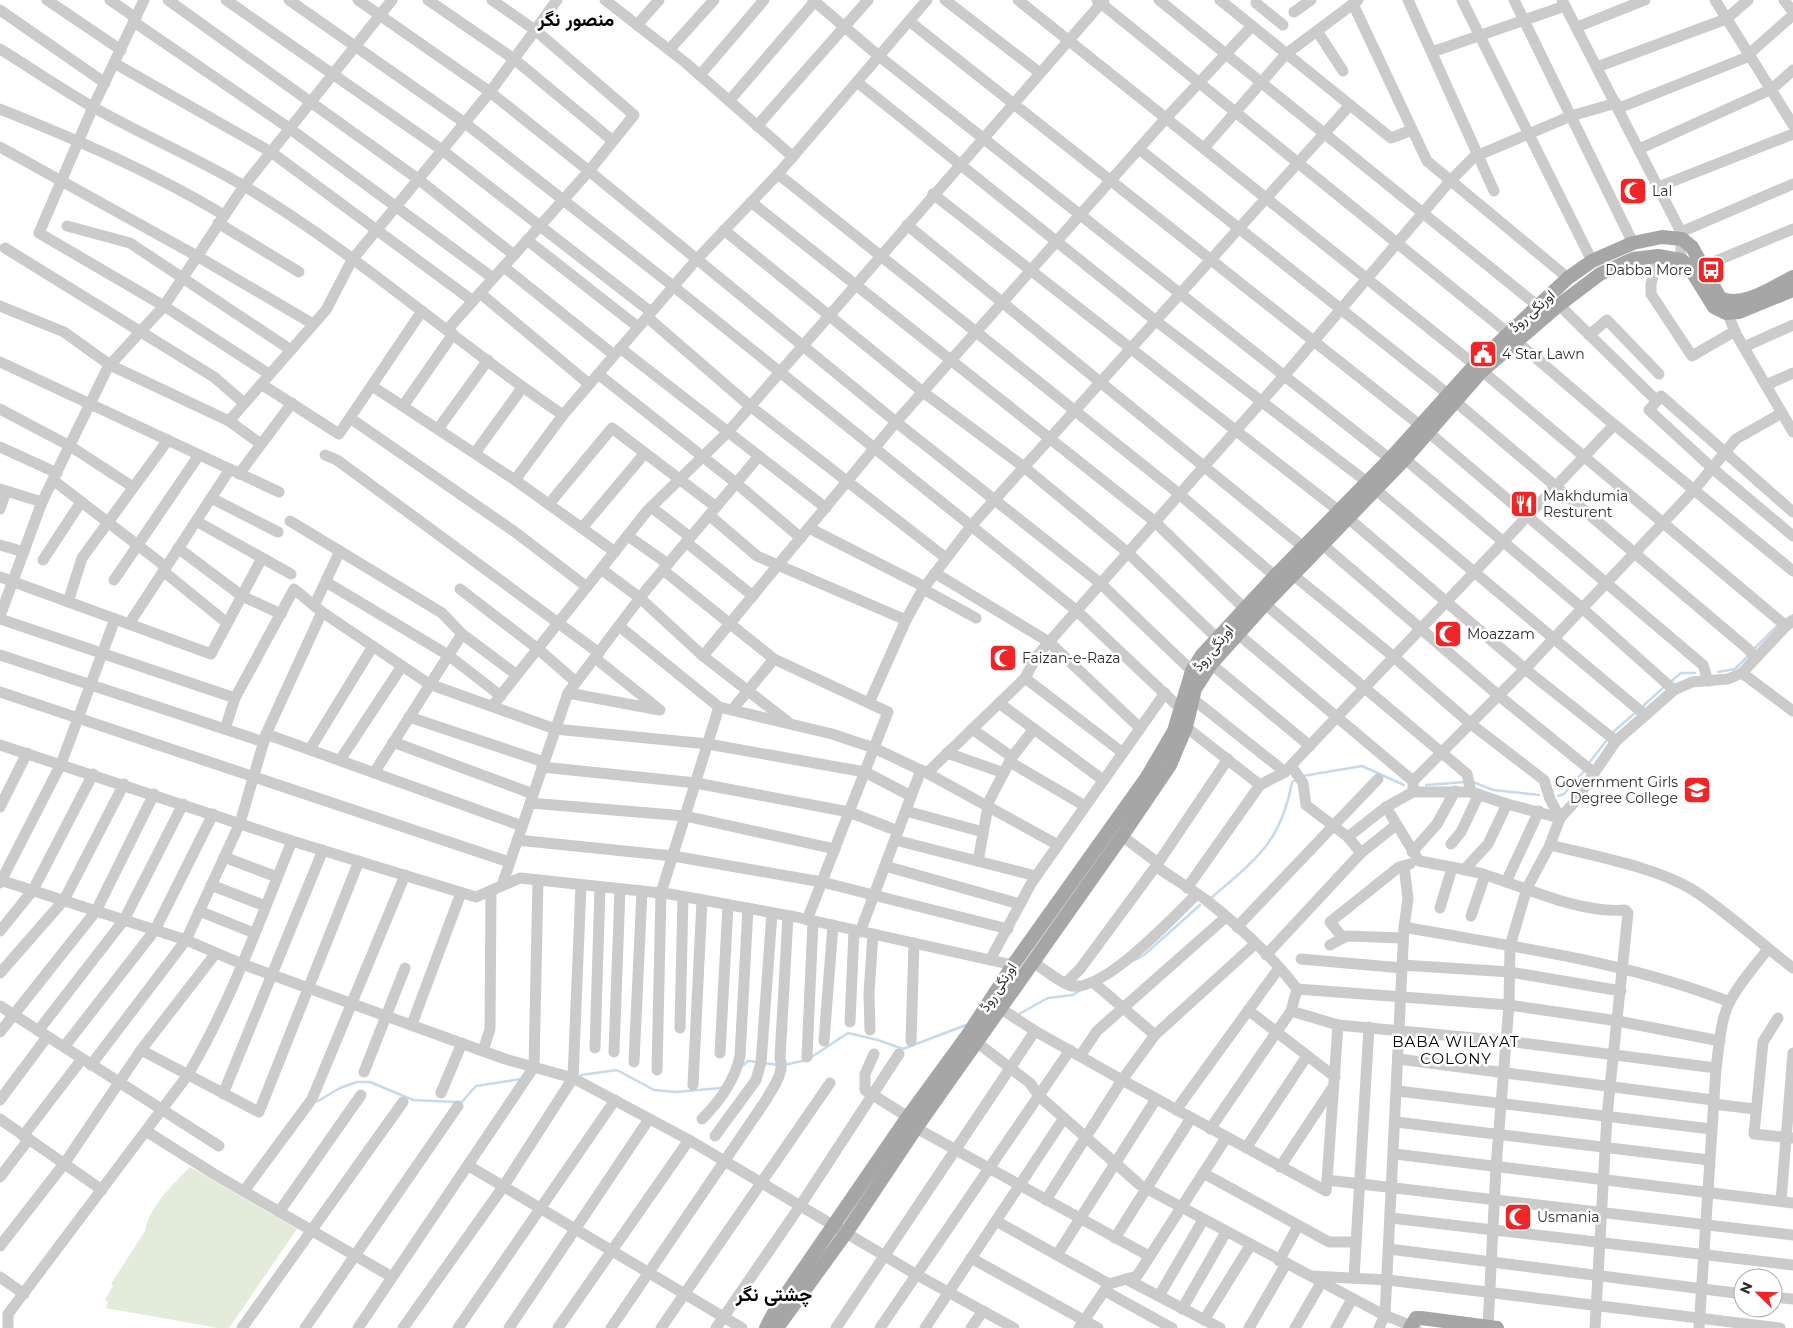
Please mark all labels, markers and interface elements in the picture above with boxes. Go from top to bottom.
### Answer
district label: منصور نگر [537,8,614,32]
mosque icon: Lal [1618,176,1648,206]
place label: Lal [1652,182,1672,200]
bus stop icon: Dabba More [1696,255,1726,285]
place label: Dabba More [1605,261,1692,279]
street label: اورنگی روڈ [1506,286,1558,336]
public building icon: 4 Star Lawn [1468,339,1498,369]
place label: 4 Star Lawn [1502,345,1585,363]
place label: Makhdumia Resturent [1543,487,1628,521]
restaurant icon: Makhdumia Resturent [1509,489,1539,519]
mosque icon: Moazzam [1433,619,1463,649]
street label: اورنگی روڈ [1189,621,1237,675]
place label: Moazzam [1467,625,1535,643]
mosque icon: Faizan-e-Raza [988,643,1018,673]
place label: Faizan-e-Raza [1022,649,1121,667]
place label: Government Girls Degree College [1555,773,1678,807]
school or university icon: Government Girls Degree College [1682,775,1712,805]
street label: اورنگی روڈ [976,959,1020,1015]
district label: BABA WILAYAT COLONY [1392,1032,1520,1068]
mosque icon: Usmania [1503,1202,1533,1232]
place label: Usmania [1537,1208,1600,1226]
north arrow [1733,1268,1783,1318]
text: N [1736,1279,1757,1297]
district label: چشتی نگر [735,1283,812,1308]

